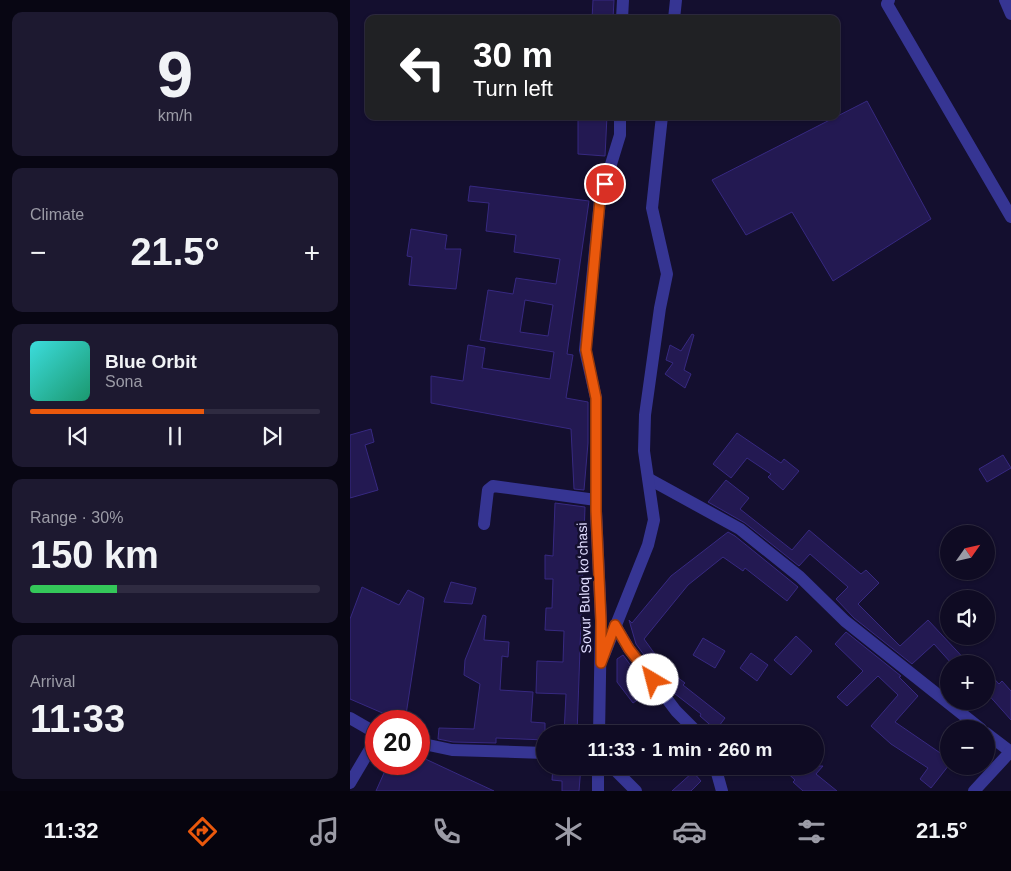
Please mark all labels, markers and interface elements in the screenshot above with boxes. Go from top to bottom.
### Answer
icon: left [390,35,455,100]
text: 30 m [473,35,553,74]
text: 9 [157,38,193,111]
text: Turn left [473,76,553,101]
text: km/h [158,107,192,124]
pin [584,163,626,205]
icon: arrive [591,170,619,198]
text: Climate [30,206,84,223]
text: 21.5° [130,231,220,273]
text: − [30,237,46,268]
text: + [304,237,320,268]
text: Blue Orbit [105,351,197,372]
text: Sona [105,373,142,390]
icon: previous [64,422,92,450]
icon: pause [161,422,189,450]
icon: next [258,422,286,450]
text: Range · 30% [30,509,123,526]
street label: Sovur Buloq koʻchasi [574,522,594,654]
north arrow [940,525,995,580]
map controls [940,525,995,775]
text: 150 km [30,534,159,576]
button: sound [940,590,995,645]
position arrow [626,653,678,705]
button: + [940,655,995,710]
text: Arrival [30,673,75,690]
text: 11:33 [30,698,125,740]
speed limit sign: 20 [365,710,430,775]
button: − [940,720,995,775]
text: 11:33 · 1 min · 260 m [588,739,772,760]
icon: directions [185,814,220,849]
icon: music [307,814,342,849]
icon: phone [429,814,464,849]
icon: climate [551,814,586,849]
icon: car [672,814,707,849]
icon: filters [794,814,829,849]
text: 11:32 [43,818,98,843]
text: 21.5° [916,818,968,843]

